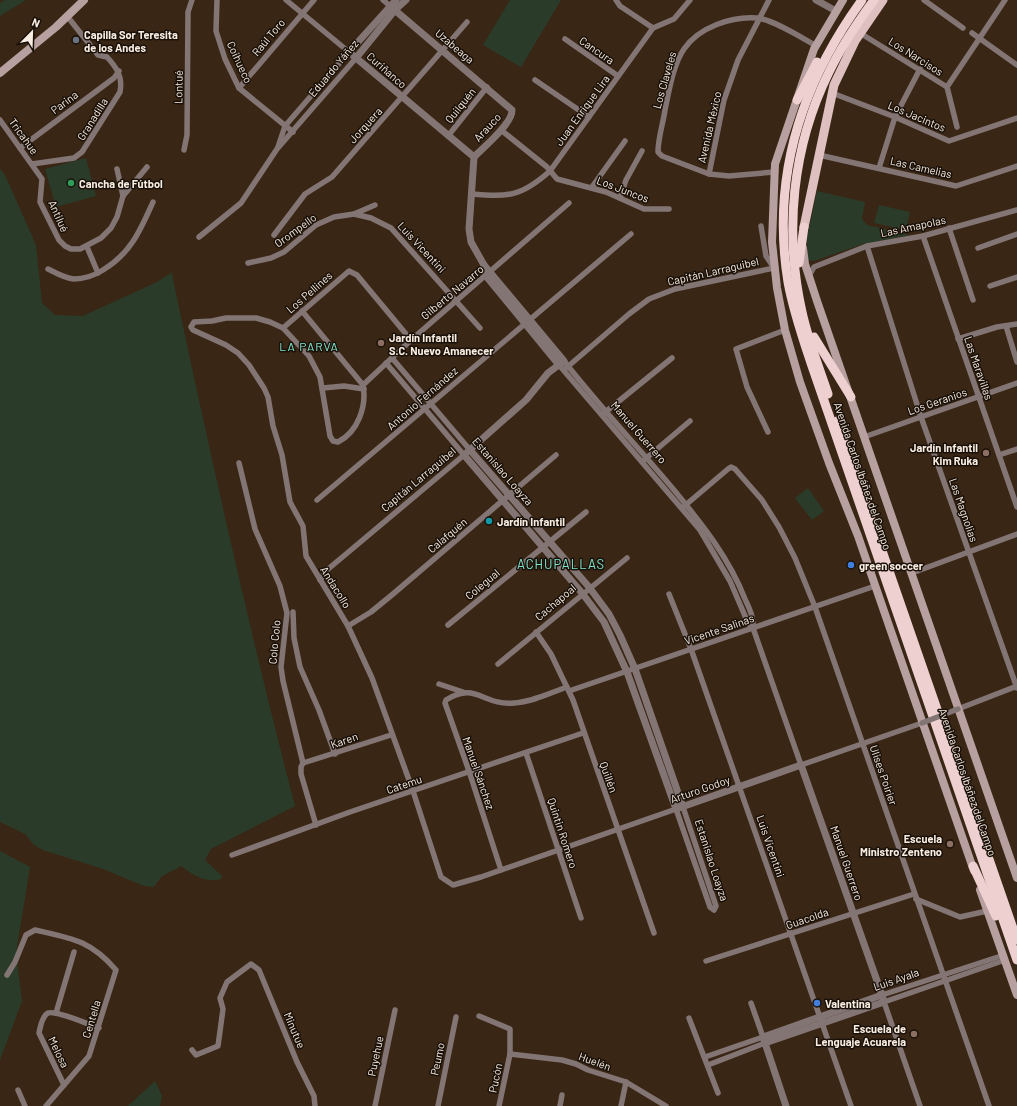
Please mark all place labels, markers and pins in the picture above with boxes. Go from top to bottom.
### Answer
place label: Capilla Sor Teresita de los Andes [84,28,178,54]
marker: Capilla Sor Teresita de los Andes [71,35,81,45]
place label: Cancha de Fútbol [79,177,163,190]
marker: Cancha de Fútbol [66,178,76,188]
place label: Jardín Infantil S.C. Nuevo Amanecer [389,331,494,357]
marker: Jardín Infantil S.C. Nuevo Amanecer [376,338,386,348]
place label: Jardín Infantil Kim Ruka [910,441,978,467]
marker: Jardín Infantil Kim Ruka [981,448,991,458]
place label: Jardín Infantil [497,515,565,528]
marker: Jardín Infantil [484,516,494,526]
place label: green soccer [859,559,924,572]
marker: green soccer [846,560,856,570]
place label: Escuela Ministro Zenteno [860,832,942,858]
marker: Escuela Ministro Zenteno [945,839,955,849]
place label: Valentina [825,997,871,1010]
marker: Valentina [812,998,822,1008]
place label: Escuela de Lenguaje Acuarela [815,1022,906,1048]
marker: Escuela de Lenguaje Acuarela [909,1029,919,1039]

